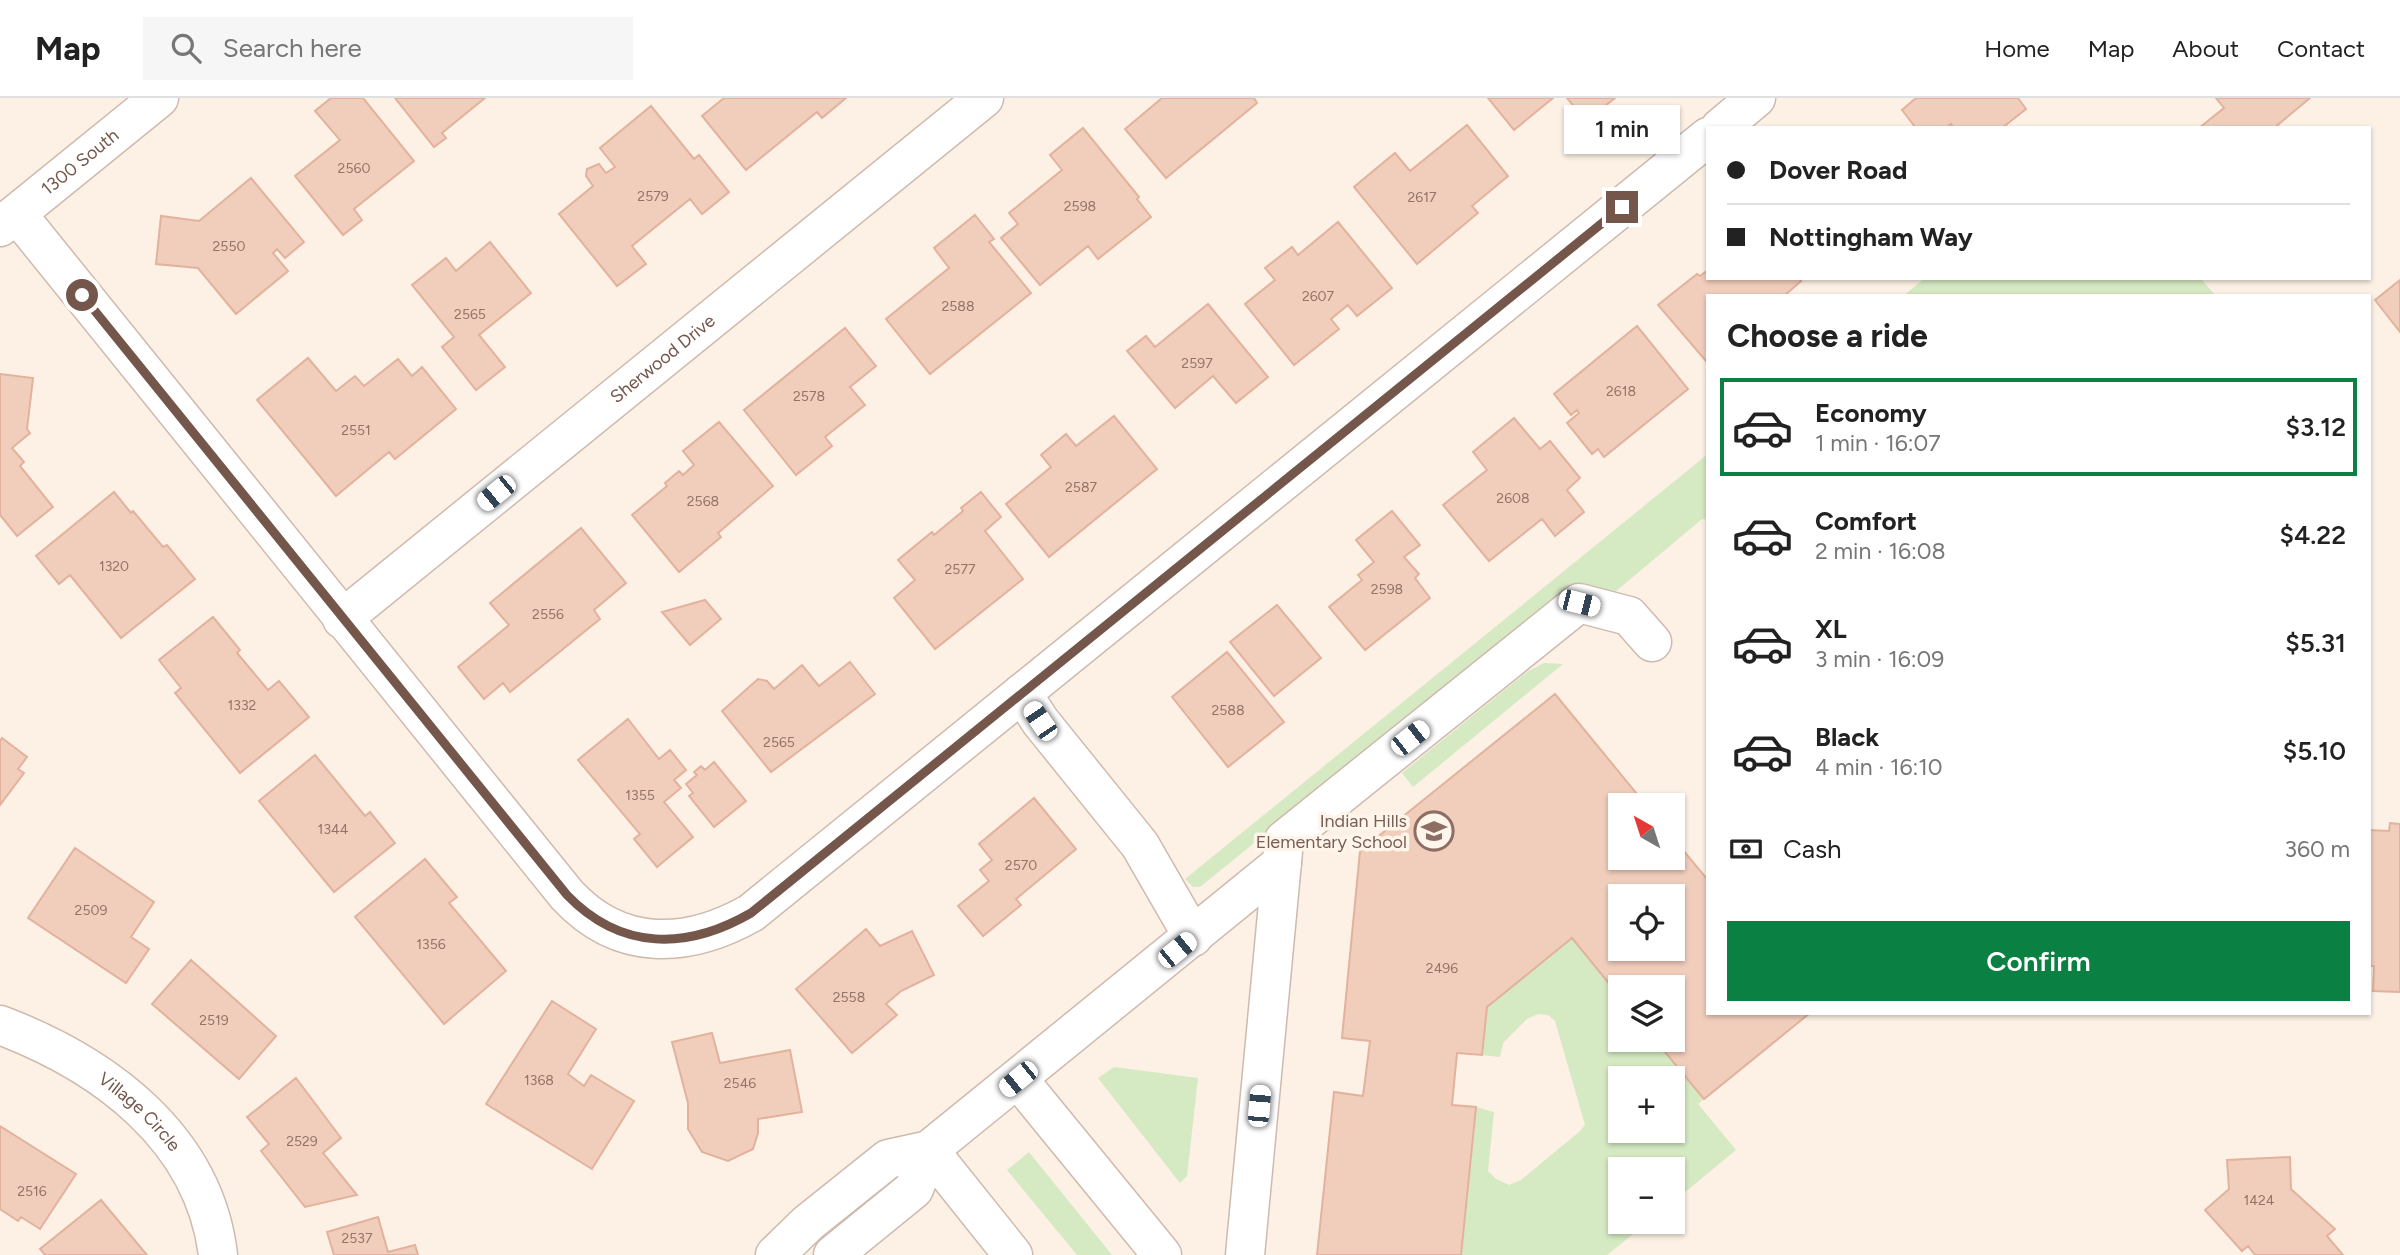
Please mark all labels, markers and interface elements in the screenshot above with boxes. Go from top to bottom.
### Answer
search box [143,17,633,80]
text: Map [35,29,101,68]
icon: search [167,29,205,67]
text: Search here [223,32,362,64]
text: Home [1984,34,2050,63]
text: Map [2088,34,2134,63]
text: About [2172,34,2239,63]
text: Contact [2277,34,2365,63]
callout: 1 min [1564,105,1680,154]
text: 1 min [1595,115,1649,143]
street label: 1300 South [37,124,123,200]
text: Dover Road [1769,154,1907,186]
house number: 2560 [338,160,370,177]
house number: 2579 [637,188,669,205]
house number: 2617 [1407,189,1437,206]
route end [1606,191,1638,223]
house number: 2598 [1064,198,1096,215]
text: Nottingham Way [1769,221,1973,253]
house number: 2550 [213,238,245,255]
route start [66,279,98,311]
house number: 2607 [1302,288,1335,305]
house number: 2588 [941,298,975,315]
house number: 2565 [454,306,486,323]
street label: Sherwood Drive [606,310,720,408]
text: Choose a ride [1727,317,1928,355]
house number: 2597 [1181,355,1213,372]
house number: 2618 [1606,383,1636,400]
house number: 2578 [793,388,825,405]
icon: car [1731,396,1794,459]
text: Economy [1815,397,1927,429]
text: $3.12 [2285,411,2346,443]
house number: 2551 [341,422,371,439]
text: 1 min · 16:07 [1815,429,1941,457]
car [474,472,519,514]
house number: 2587 [1065,479,1097,496]
house number: 2608 [1496,490,1530,507]
house number: 2568 [687,493,719,510]
icon: car [1731,504,1794,567]
text: Comfort [1815,505,1917,537]
text: $4.22 [2279,519,2346,551]
text: 2 min · 16:08 [1815,537,1946,565]
house number: 1320 [99,558,129,575]
house number: 2577 [945,561,976,578]
house number: 2598 [1371,581,1403,598]
car [1557,588,1602,618]
house number: 2556 [532,606,564,623]
icon: car [1731,612,1794,675]
text: XL [1815,613,1847,645]
text: $5.31 [2285,627,2346,659]
text: 3 min · 16:09 [1815,645,1944,673]
house number: 1332 [228,697,256,714]
car [1020,698,1061,744]
house number: 2588 [1211,702,1245,719]
car [1387,717,1434,759]
icon: car [1731,720,1794,783]
text: Black [1815,721,1879,753]
house number: 2565 [763,734,795,751]
text: $5.10 [2283,735,2346,767]
text: 4 min · 16:10 [1815,753,1943,781]
house number: 1355 [625,787,655,804]
north arrow [1608,793,1685,870]
map controls [1608,793,1685,1234]
place label: Indian Hills Elementary School [1256,810,1407,853]
school or university icon: Indian Hills Elementary School [1413,810,1455,852]
house number: 1344 [318,821,349,838]
icon: cash [1727,830,1765,868]
text: Cash [1783,833,1842,865]
text: 360 m [2284,835,2350,863]
house number: 2570 [1005,857,1037,874]
button: locate [1608,884,1685,961]
house number: 2509 [75,902,107,919]
button: Confirm [1727,921,2350,1001]
car [1155,929,1200,971]
house number: 1356 [416,936,446,953]
house number: 2496 [1426,960,1458,977]
button: layers [1608,975,1685,1052]
house number: 2558 [833,989,865,1006]
house number: 2519 [199,1012,229,1029]
car [996,1058,1041,1100]
button: + [1608,1066,1685,1143]
street label: Village Circle [94,1068,185,1156]
house number: 1368 [524,1072,554,1089]
house number: 2546 [724,1075,756,1092]
car [1247,1084,1272,1128]
house number: 2529 [286,1133,318,1150]
button: − [1608,1157,1685,1234]
house number: 2516 [17,1183,47,1200]
house number: 1424 [2244,1192,2275,1209]
house number: 2537 [341,1230,373,1247]

